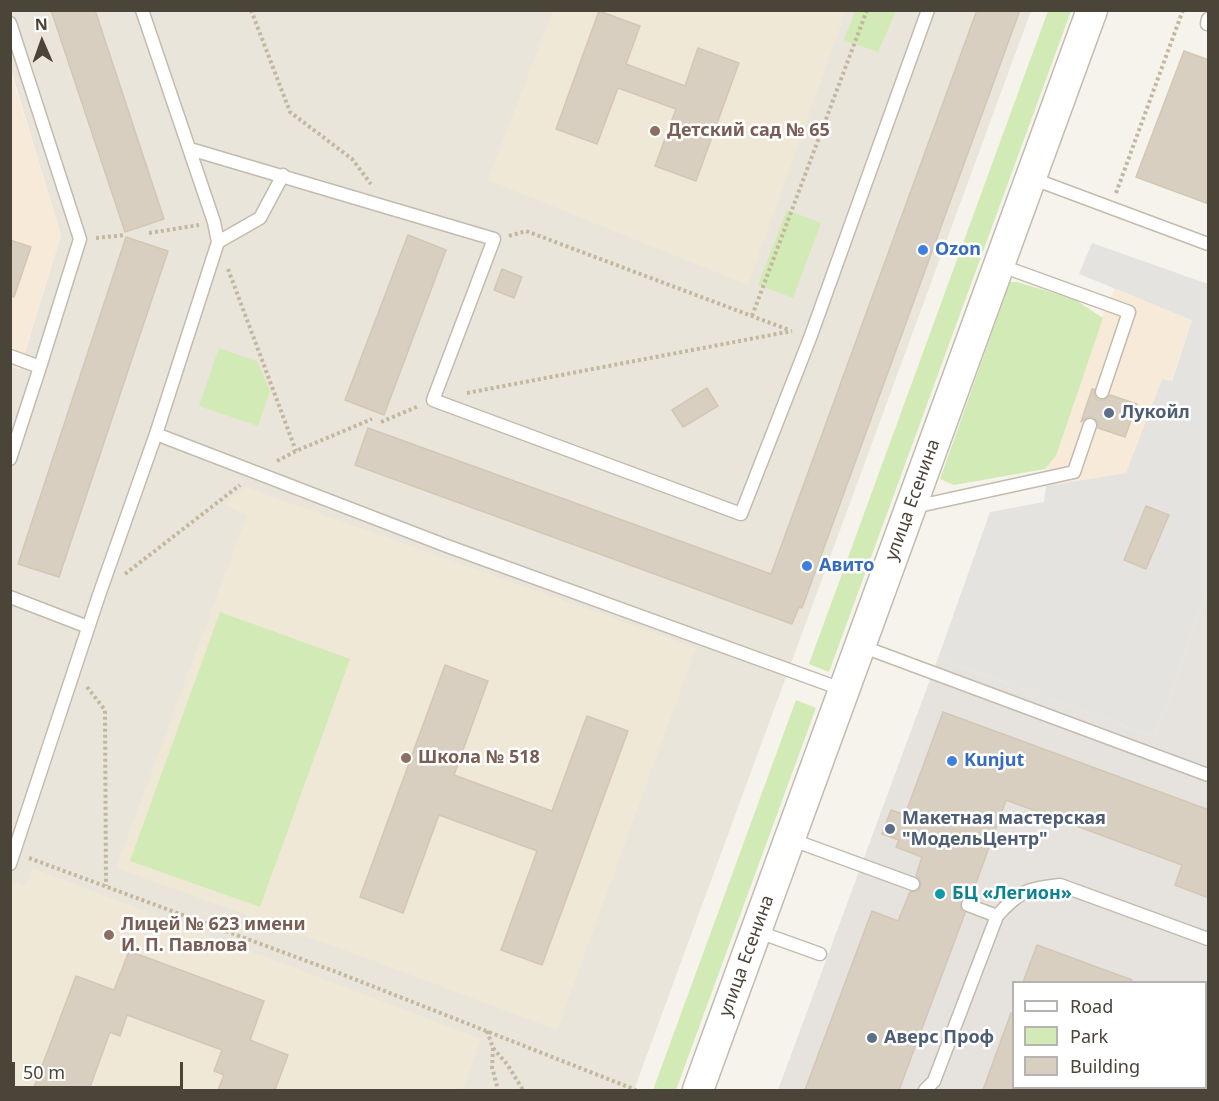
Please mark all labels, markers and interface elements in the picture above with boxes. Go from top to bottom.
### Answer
north arrow [12,12,72,72]
text: N [34,13,48,35]
place label: Детский сад № 65 [667,120,830,142]
marker: Детский сад № 65 [648,124,662,138]
place label: Ozon [935,239,981,261]
marker: Ozon [916,243,930,257]
place label: Лукойл [1121,402,1190,424]
marker: Лукойл [1102,406,1116,420]
street label: улица Есенина [881,436,945,564]
place label: Авито [819,555,874,577]
marker: Авито [800,559,814,573]
place label: Школа № 518 [418,747,540,769]
place label: Kunjut [964,750,1024,772]
marker: Школа № 518 [399,751,413,765]
marker: Kunjut [945,754,959,768]
place label: Макетная мастерская "МодельЦентр" [902,808,1106,850]
marker: Макетная мастерская "МодельЦентр" [883,822,897,836]
place label: БЦ «Легион» [952,883,1072,905]
marker: БЦ «Легион» [933,887,947,901]
street label: улица Есенина [715,892,779,1020]
place label: Лицей № 623 имени И. П. Павлова [121,914,306,956]
marker: Лицей № 623 имени И. П. Павлова [102,928,116,942]
legend [1012,981,1207,1089]
text: Road [1070,994,1113,1018]
text: Park [1070,1024,1108,1048]
place label: Аверс Проф [884,1027,994,1049]
marker: Аверс Проф [865,1031,879,1045]
scale bar [15,1050,186,1088]
text: Building [1070,1054,1140,1078]
text: 50 m [23,1060,65,1084]

